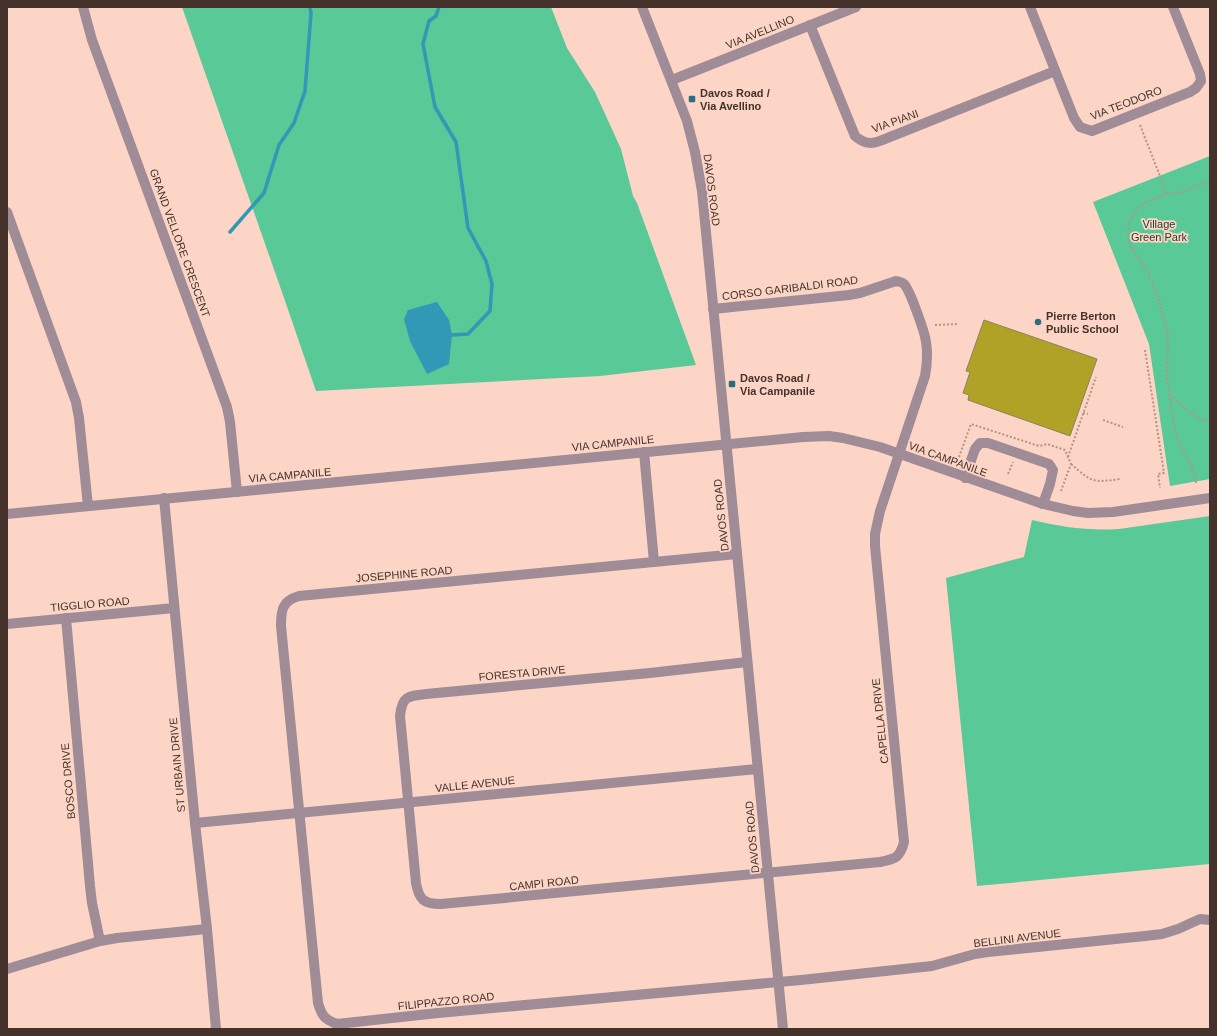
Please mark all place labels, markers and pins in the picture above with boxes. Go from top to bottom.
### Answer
place label: Davos Road / Via Avellino [700,87,770,112]
marker: Davos Road / Via Avellino [687,94,697,104]
place label: Pierre Berton Public School [1046,310,1119,335]
marker: Pierre Berton Public School [1033,317,1043,327]
place label: Davos Road / Via Campanile [740,372,815,397]
marker: Davos Road / Via Campanile [727,379,737,389]

